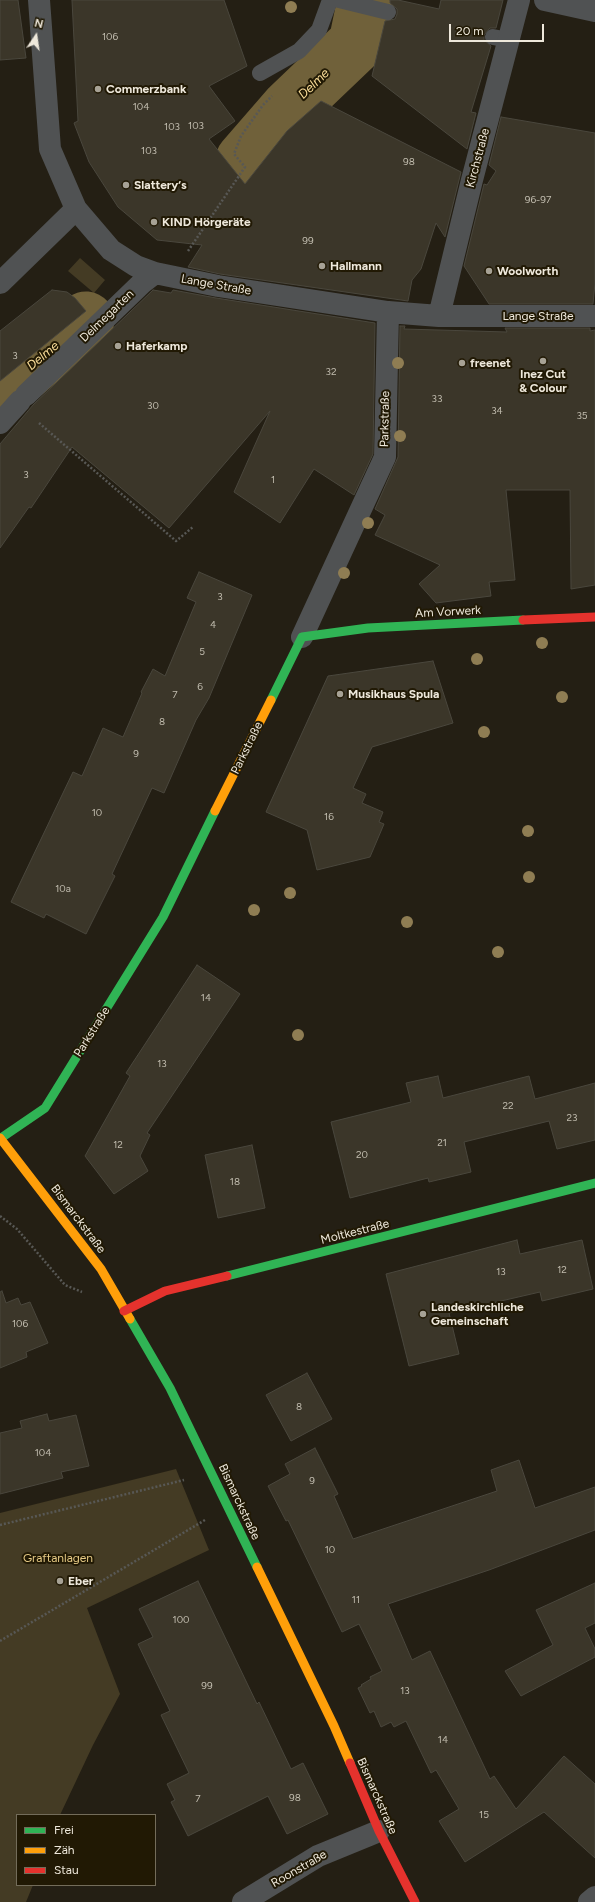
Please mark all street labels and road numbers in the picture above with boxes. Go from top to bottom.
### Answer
street label: Kirchstraße [463,127,493,189]
street label: Lange Straße [180,272,252,298]
street label: Delmegarten [77,287,137,345]
street label: Lange Straße [502,309,574,323]
street label: Parkstraße [377,391,393,447]
street label: Am Vorwerk [415,603,481,621]
street label: Parkstraße [228,719,266,777]
street label: Parkstraße [71,1004,113,1060]
street label: Bismarckstraße [48,1182,108,1256]
street label: Moltkestraße [319,1217,391,1247]
street label: Bismarckstraße [215,1462,263,1542]
street label: Bismarckstraße [354,1756,400,1836]
street label: Roonstraße [269,1847,329,1891]

